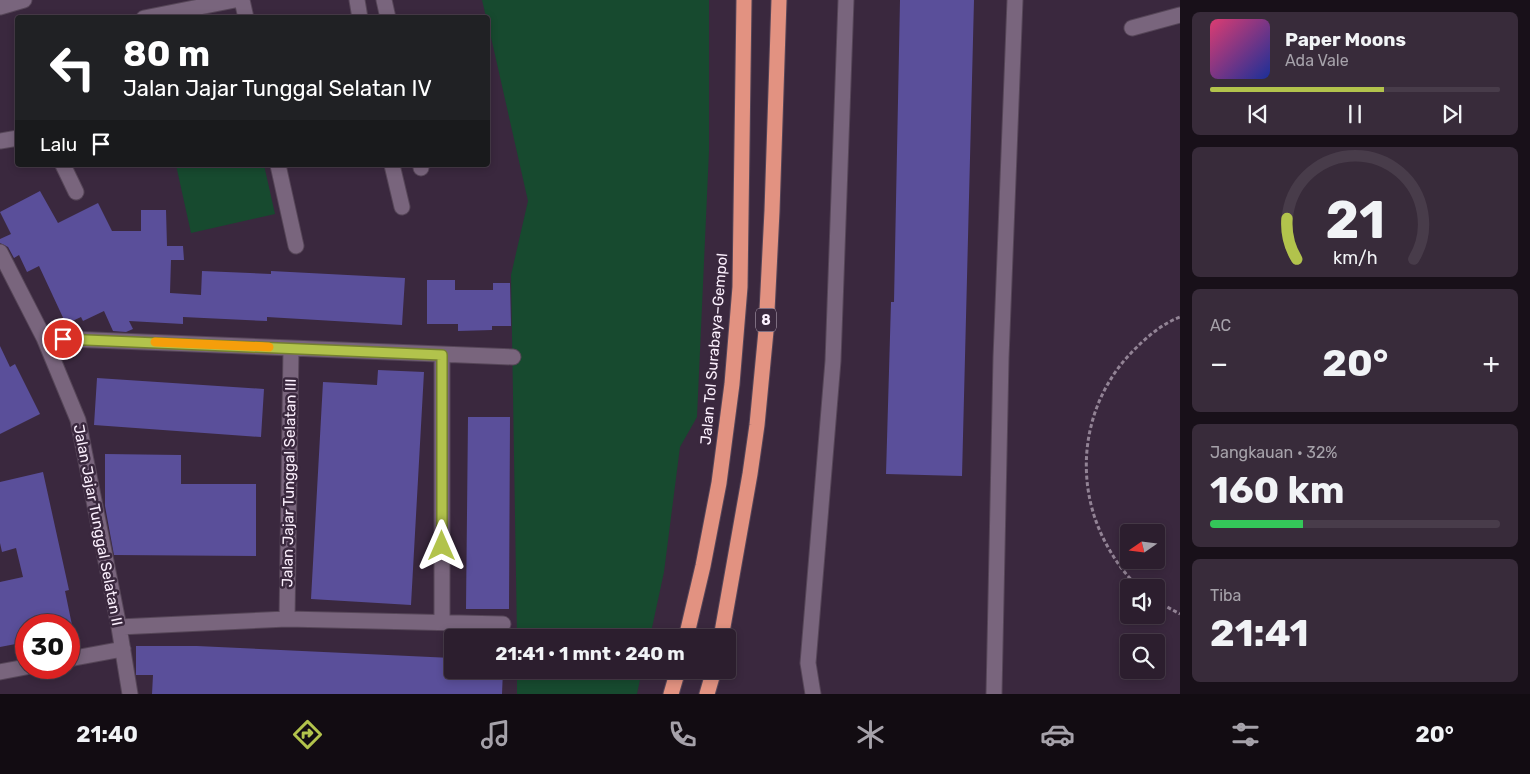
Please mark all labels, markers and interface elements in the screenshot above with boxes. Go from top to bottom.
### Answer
text: Paper Moons [1285,28,1406,51]
text: 80 m [123,33,210,75]
icon: left [40,35,105,100]
text: Ada Vale [1285,51,1349,70]
text: Jalan Jajar Tunggal Selatan IV [123,75,432,102]
icon: previous [1244,100,1272,128]
icon: pause [1341,100,1369,128]
icon: next [1438,100,1466,128]
icon: arrive [87,130,115,158]
text: Lalu [40,133,77,156]
text: 21 [1325,189,1385,251]
text: km/h [1333,247,1377,268]
street label: Jalan Tol Surabaya–Gempol [697,252,731,446]
road number: 8 [756,308,776,332]
text: AC [1210,316,1231,335]
pin [42,318,84,360]
icon: arrive [49,325,77,353]
text: 20° [1322,340,1388,386]
text: − [1210,347,1228,380]
text: + [1483,347,1500,380]
street label: Jalan Jajar Tunggal Selatan III [278,378,300,588]
street label: Jalan Jajar Tunggal Selatan II [70,423,126,627]
text: Jangkauan · 32% [1210,443,1338,462]
text: 160 km [1210,467,1345,513]
position arrow [415,519,467,571]
north arrow [1120,524,1165,569]
map controls [1120,524,1165,679]
button: sound [1120,579,1165,624]
text: Tiba [1210,586,1241,605]
text: 21:41 [1210,610,1309,656]
speed limit sign: 30 [15,614,80,679]
button: search [1120,634,1165,679]
text: 21:41 · 1 mnt · 240 m [495,642,685,665]
icon: directions [290,717,325,752]
icon: music [478,717,513,752]
icon: phone [665,717,700,752]
icon: climate [853,717,888,752]
icon: car [1040,717,1075,752]
icon: filters [1228,717,1263,752]
text: 21:40 [76,721,138,748]
text: 20° [1415,721,1454,748]

